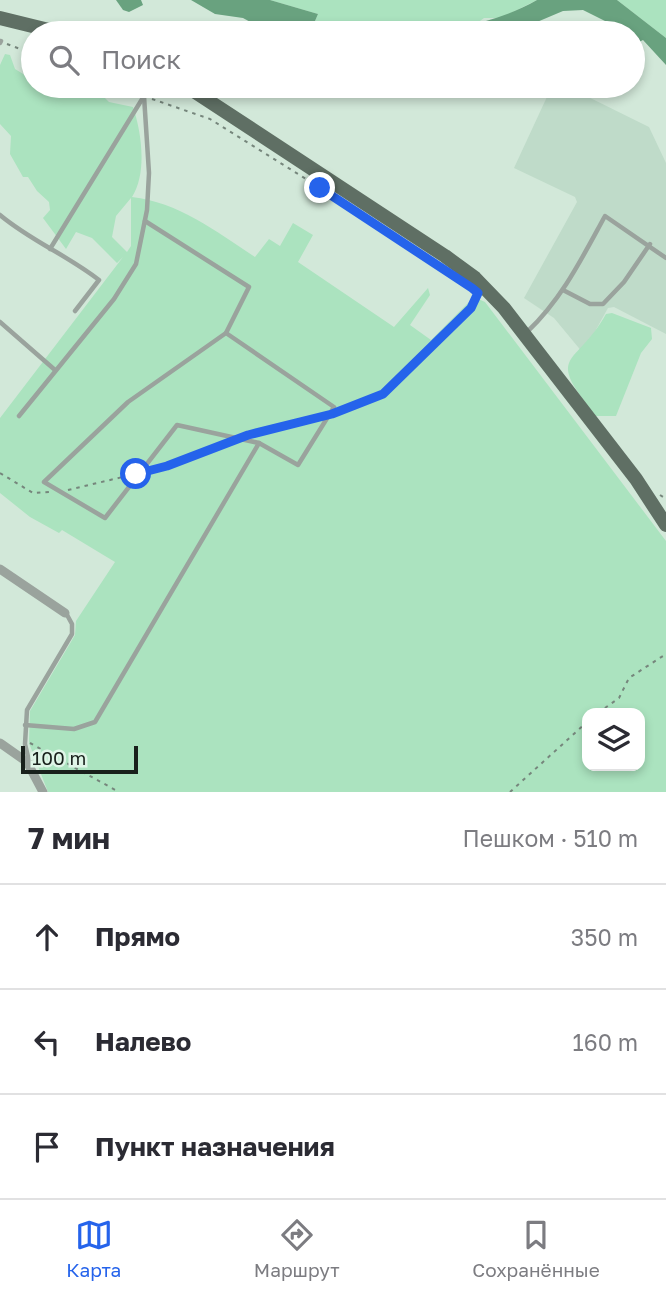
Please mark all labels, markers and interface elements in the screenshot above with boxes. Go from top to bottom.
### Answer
search box [21,21,645,98]
icon: search [45,41,83,79]
text: Поиск [101,44,181,75]
route end [304,172,335,203]
route start [120,458,151,489]
map controls [582,708,645,771]
button: layers [582,708,645,771]
scale bar [21,743,138,775]
text: 100 m [32,746,86,769]
text: 7 мин [28,820,110,856]
text: Пешком · 510 m [462,824,638,852]
icon: ahead [28,918,66,956]
text: Прямо [95,921,180,952]
text: 350 m [571,923,638,951]
icon: left [28,1023,66,1061]
text: Налево [95,1026,191,1057]
text: 160 m [573,1028,638,1056]
icon: arrive [28,1128,66,1166]
text: Пункт назначения [95,1131,335,1162]
tab: Карта [66,1216,121,1281]
tab: Маршрут [254,1216,340,1281]
tab: Сохранённые [472,1216,600,1281]

